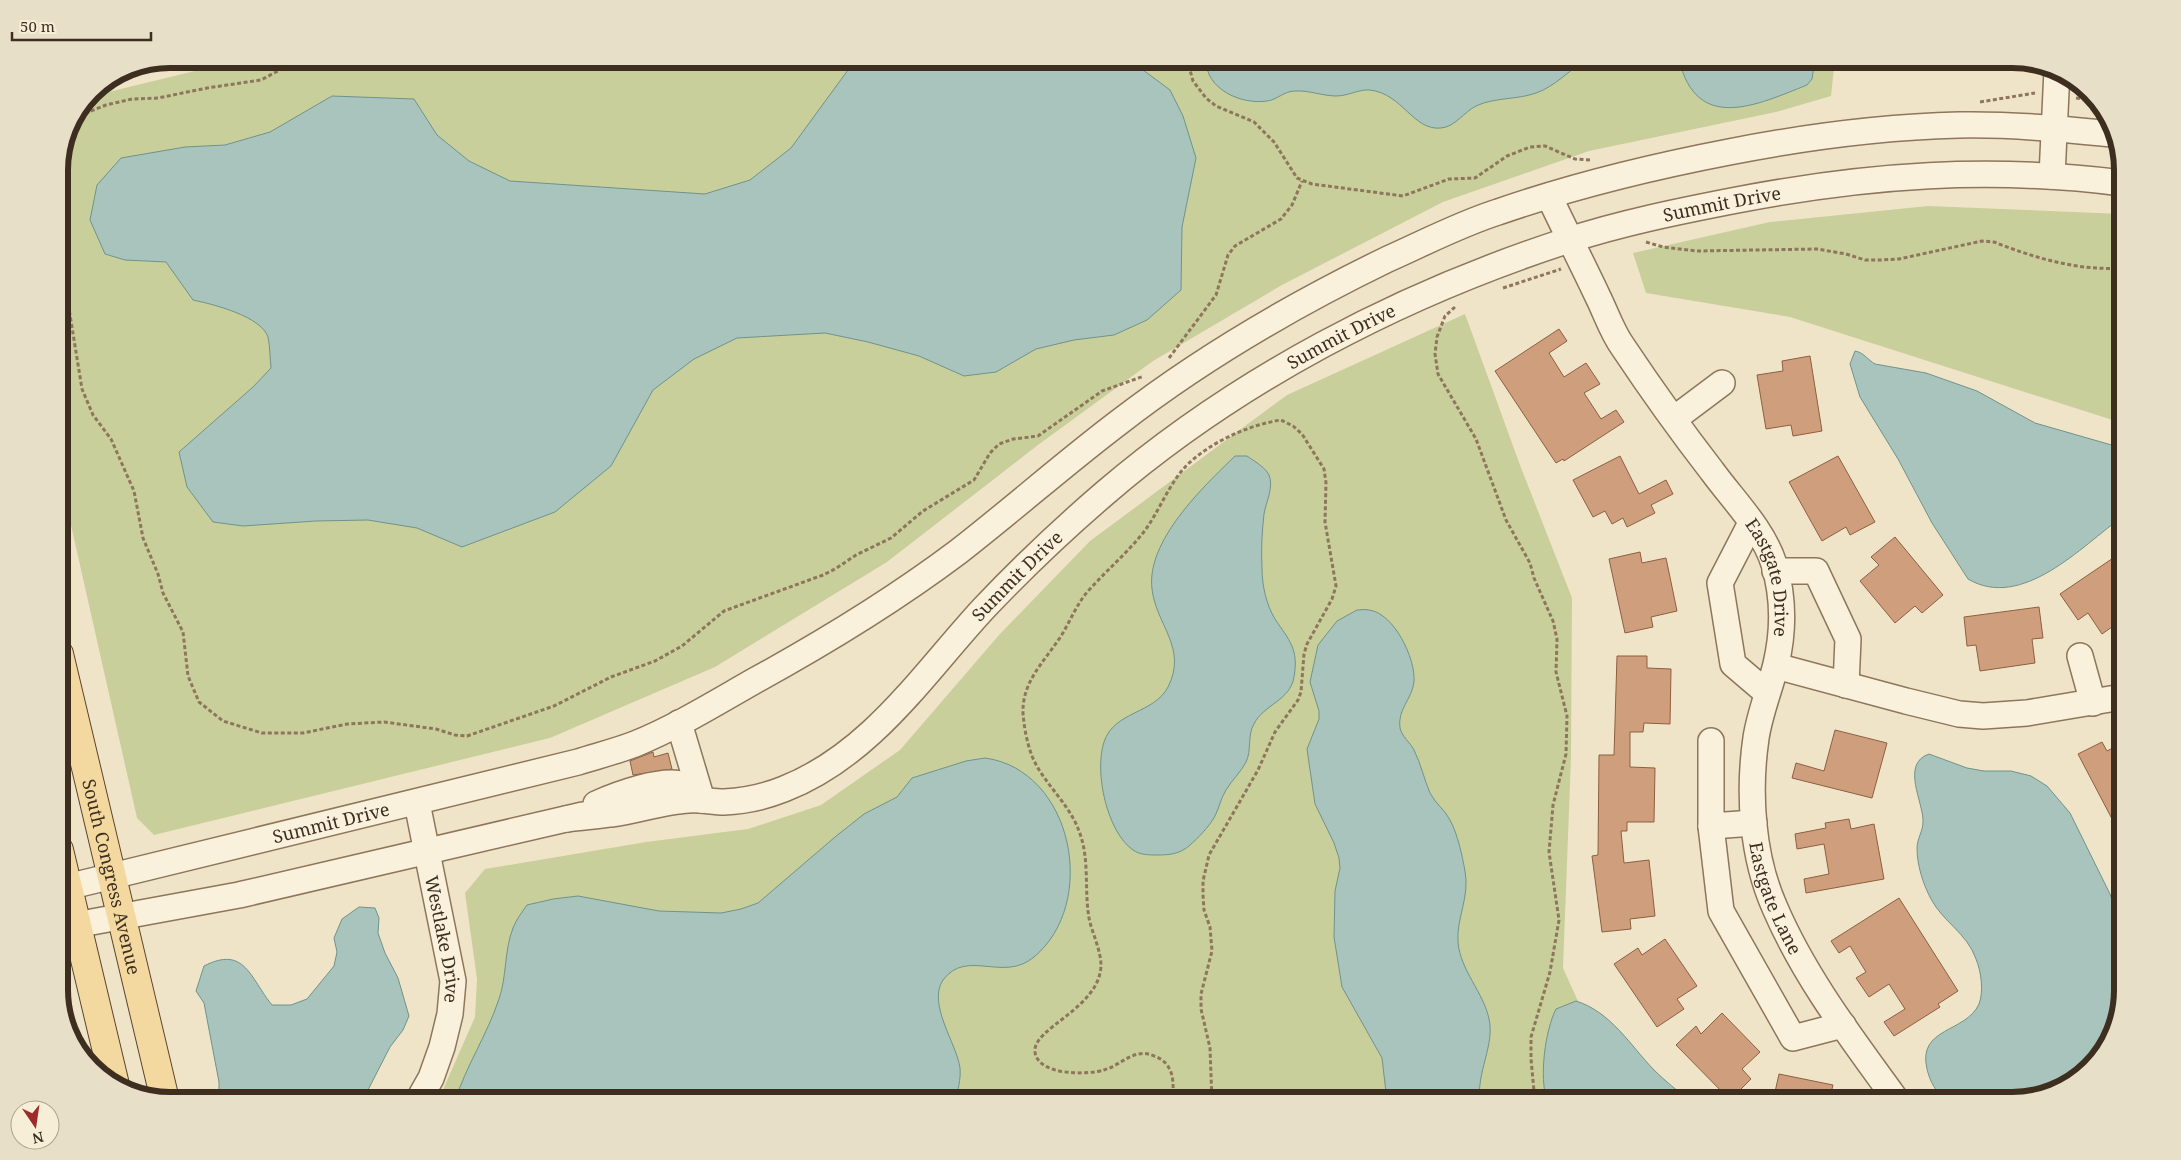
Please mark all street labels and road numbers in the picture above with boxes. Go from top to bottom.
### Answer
street label: Summit Drive [1661,180,1783,227]
street label: Summit Drive [1282,298,1399,374]
street label: Eastgate Drive [1741,513,1794,638]
street label: Summit Drive [966,525,1067,626]
street label: South Congress Avenue [77,777,147,977]
street label: Summit Drive [270,797,392,848]
street label: Eastgate Lane [1744,840,1808,959]
street label: Westlake Drive [420,873,465,1004]

